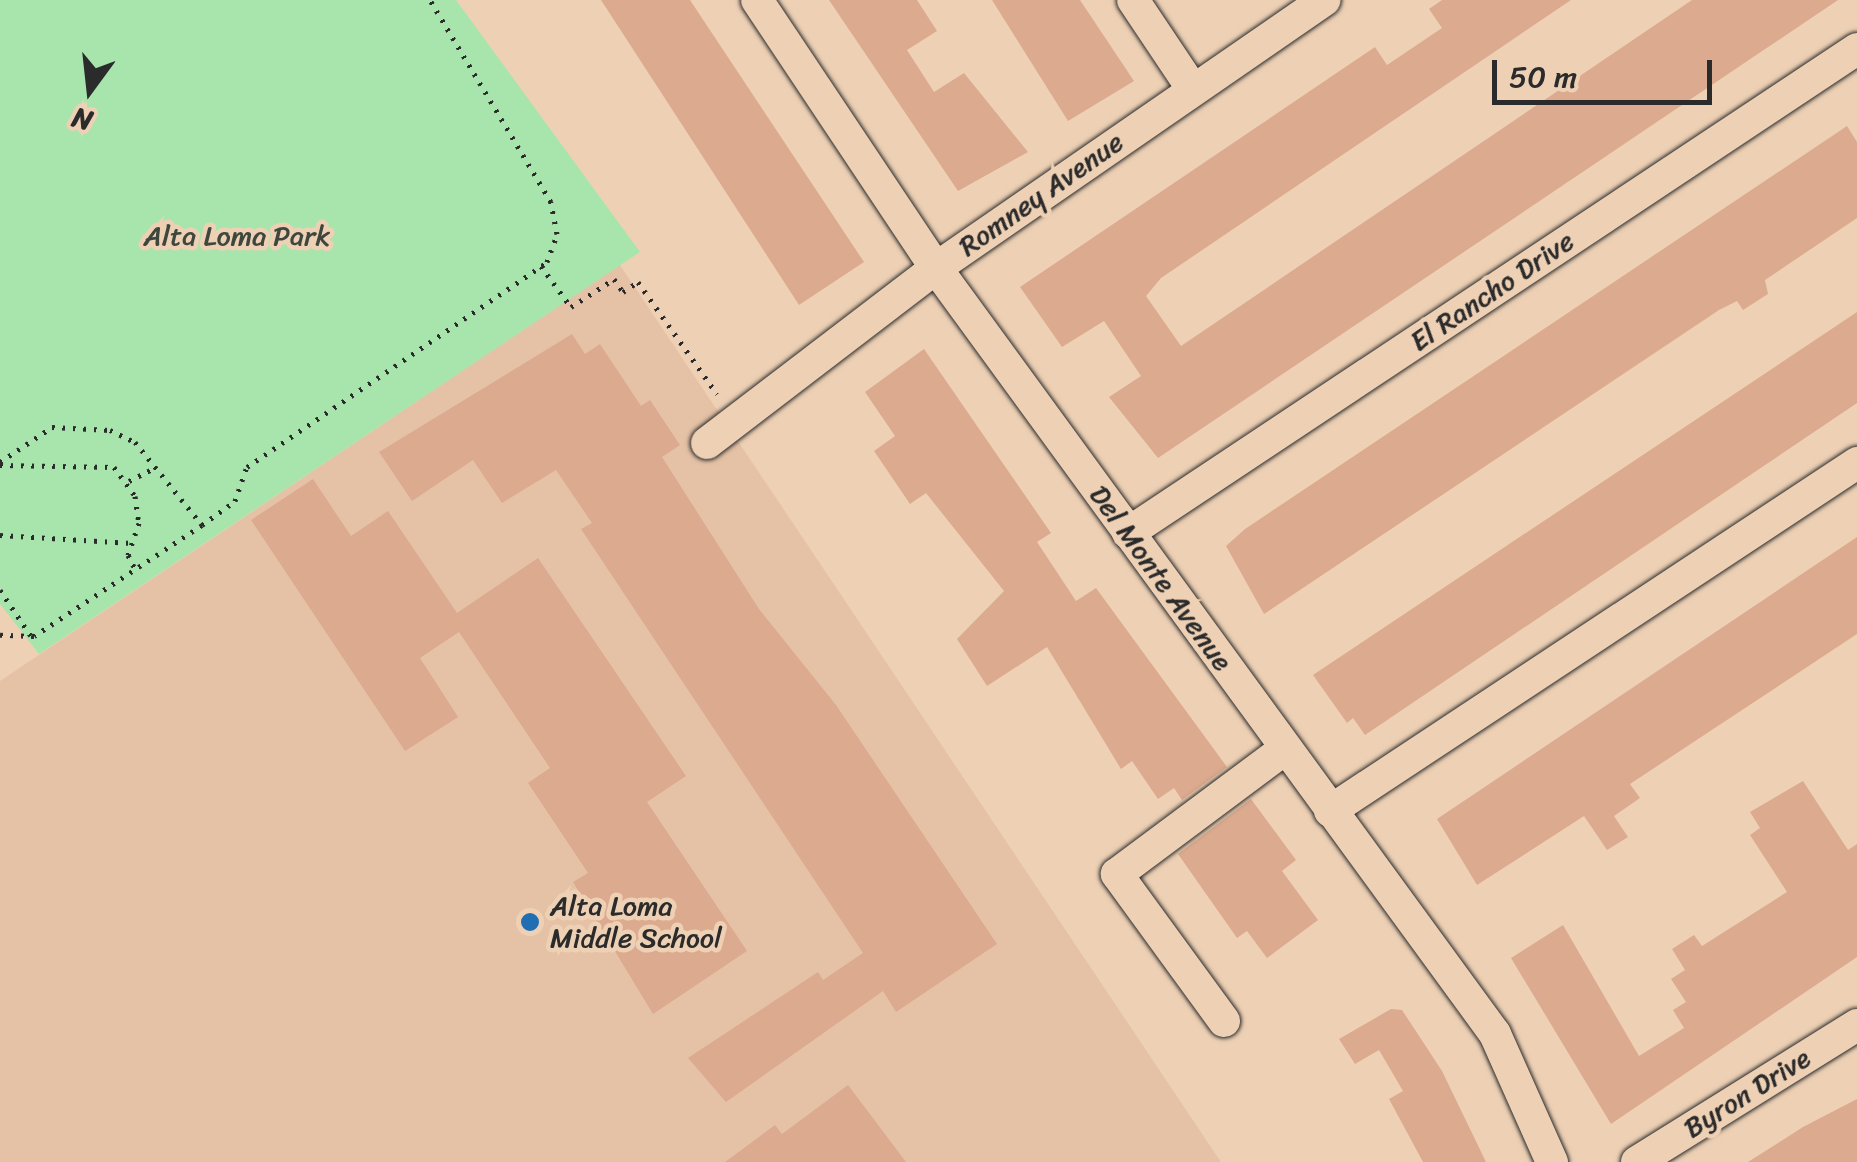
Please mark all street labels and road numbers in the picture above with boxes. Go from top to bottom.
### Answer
street label: Romney Avenue [952,125,1130,263]
street label: El Rancho Drive [1404,224,1580,358]
street label: Del Monte Avenue [1082,478,1240,678]
street label: Byron Drive [1677,1041,1817,1145]

